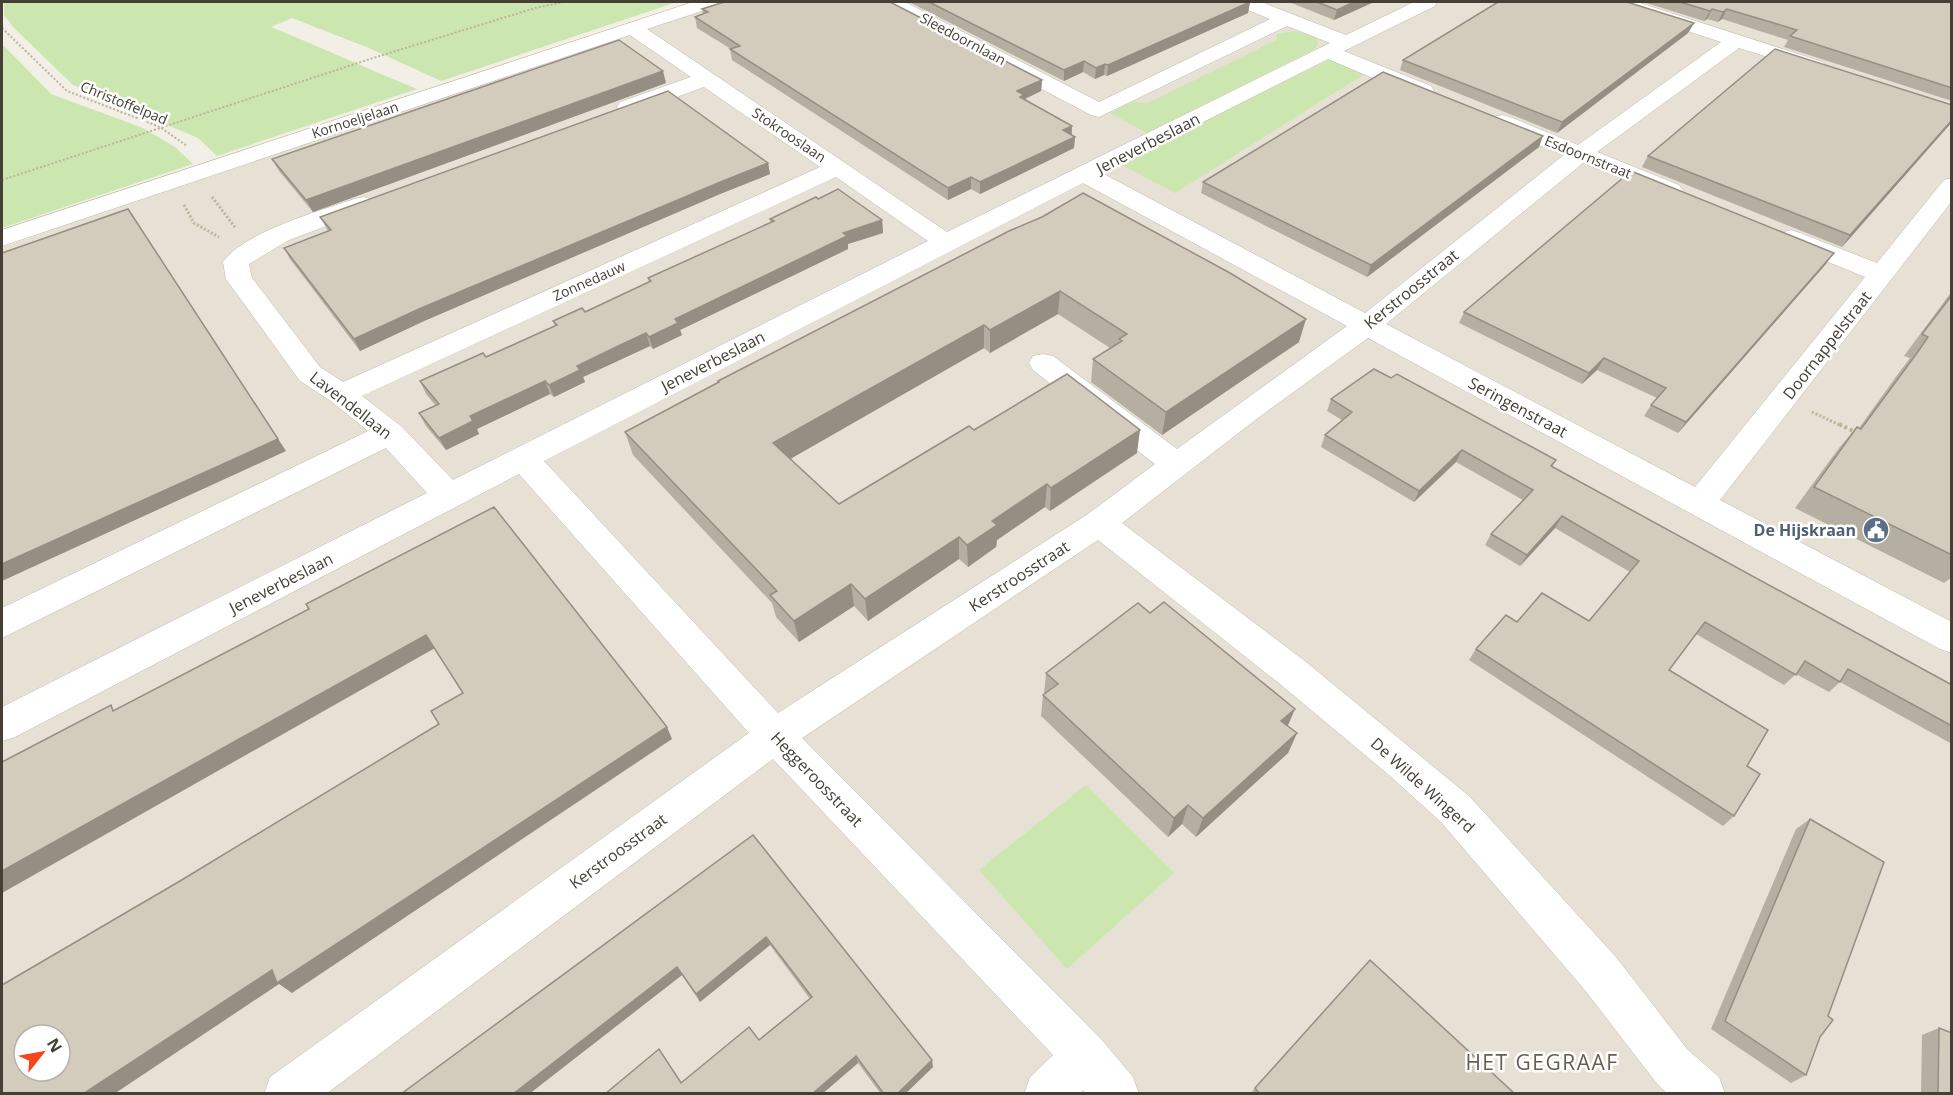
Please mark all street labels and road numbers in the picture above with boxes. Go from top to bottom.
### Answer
street label: Sleedoornlaan [917,8,1009,69]
street label: Christoffelpad [78,76,171,129]
street label: Kornoeljelaan [309,97,401,142]
street label: Stokrooslaan [749,103,830,166]
street label: Jeneverbeslaan [1091,107,1204,180]
street label: Esdoornstraat [1542,130,1634,183]
street label: Kerstroosstraat [1359,244,1463,334]
street label: Zonnedauw [550,256,628,305]
street label: Doornappelstraat [1778,286,1876,404]
street label: Jeneverbeslaan [656,325,769,398]
street label: Lavendellaan [305,366,397,444]
street label: Seringenstraat [1465,372,1572,442]
street label: Kerstroosstraat [965,535,1074,617]
street label: Jeneverbeslaan [224,547,337,620]
street label: Heggeroosstraat [766,727,868,831]
street label: De Wilde Wingerd [1366,732,1480,838]
street label: Kerstroosstraat [565,808,671,894]

